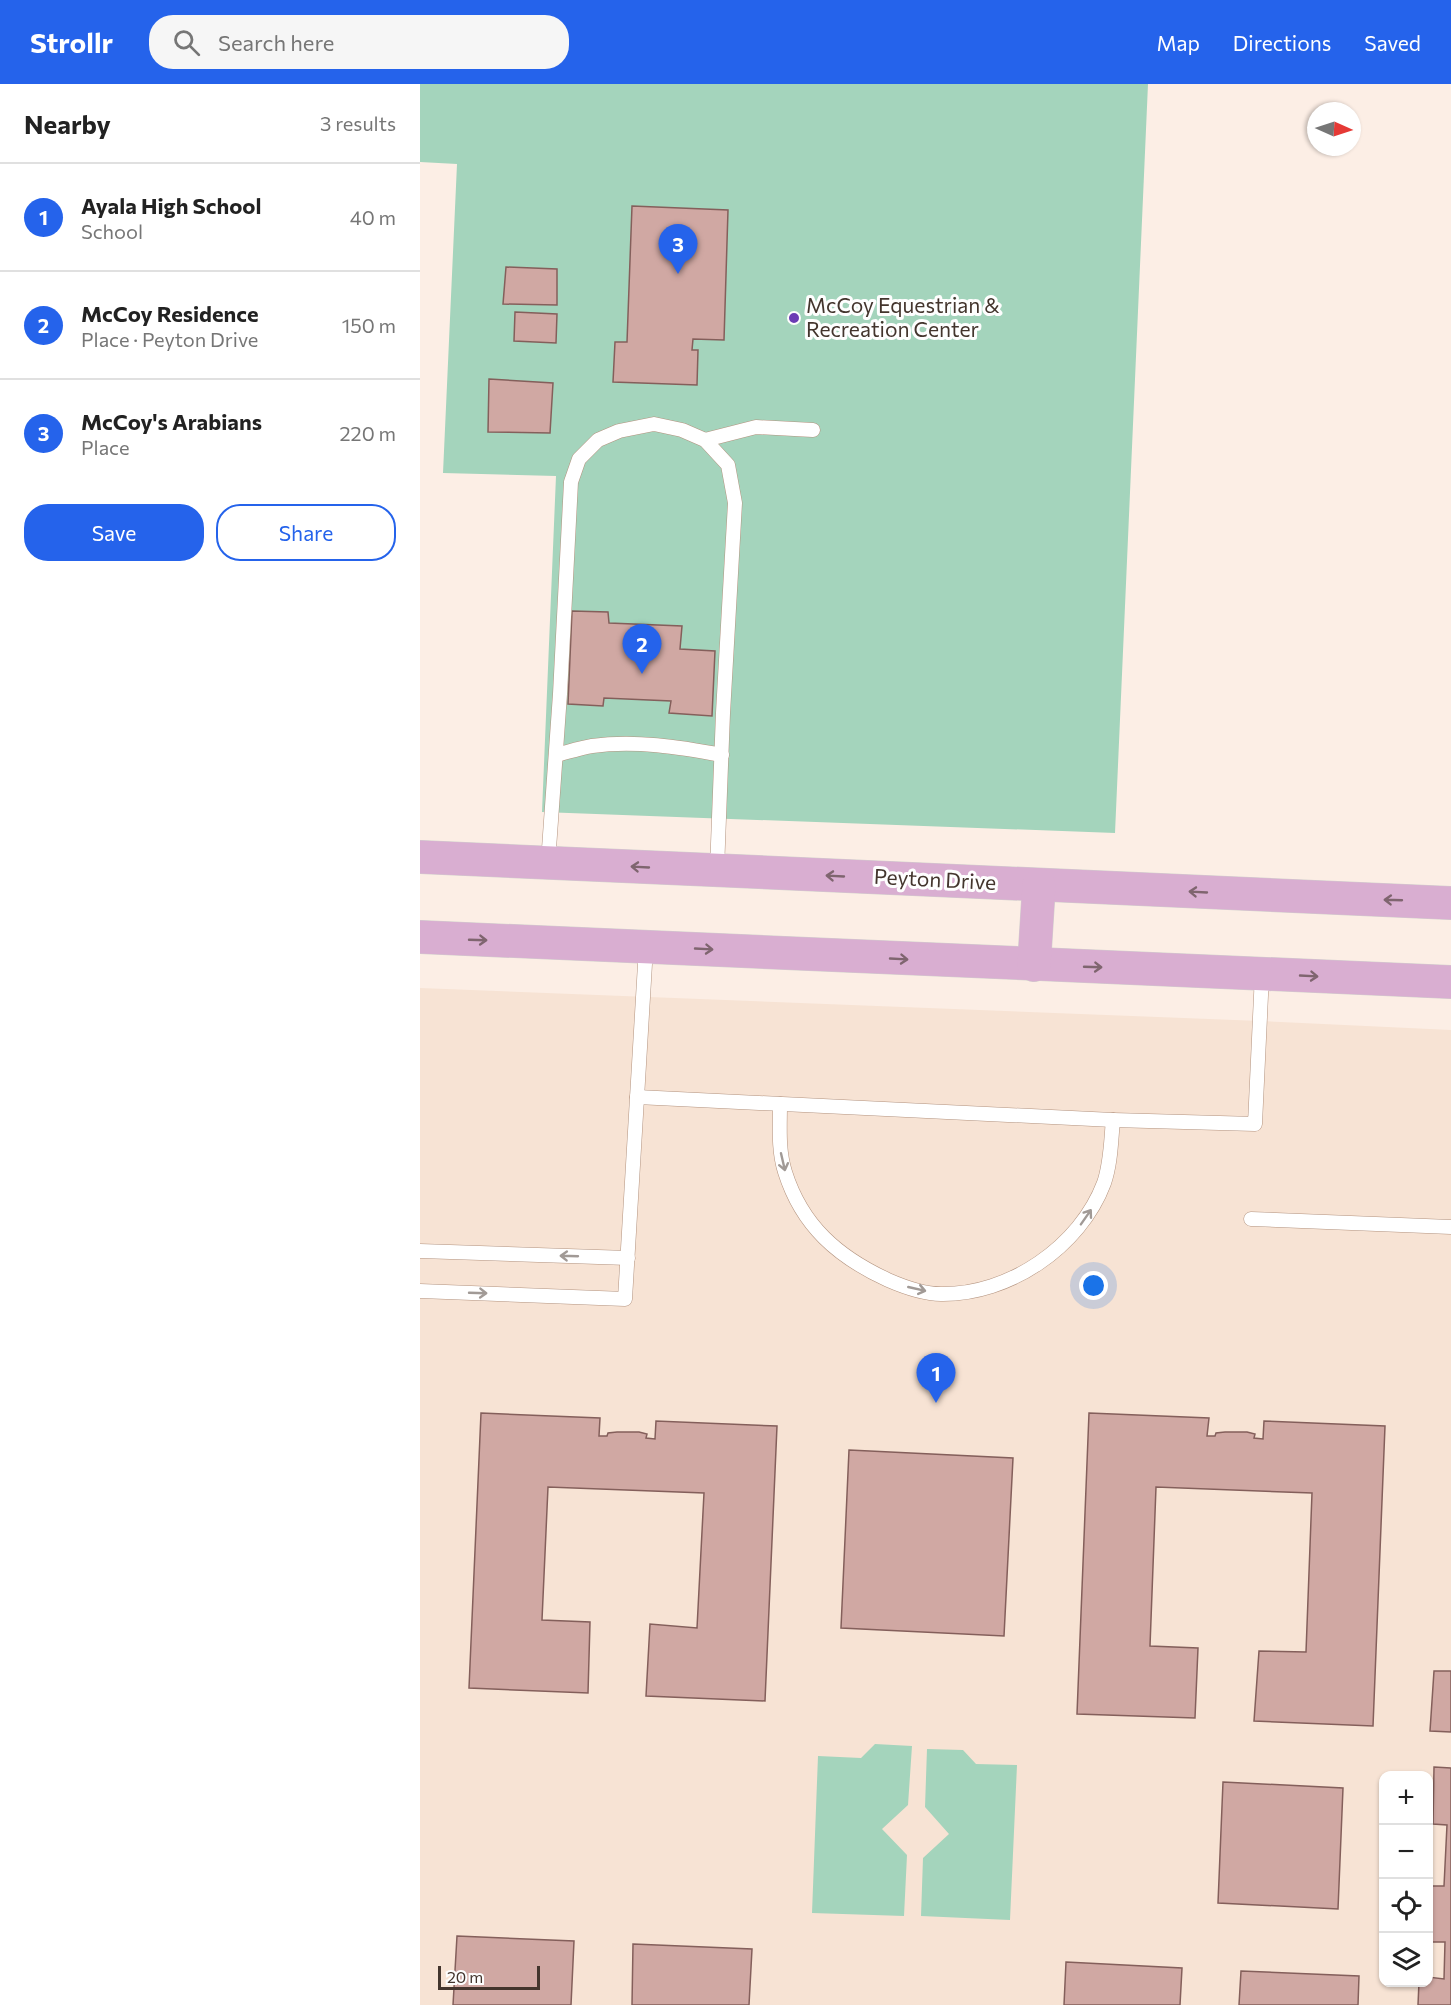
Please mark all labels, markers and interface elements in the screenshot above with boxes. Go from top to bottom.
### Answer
search box [149,15,569,69]
text: Strollr [30,25,113,59]
icon: search [170,26,203,59]
text: Search here [218,29,334,56]
text: Map [1157,30,1200,55]
text: Directions [1233,30,1331,55]
text: Saved [1364,30,1421,55]
north arrow [1307,102,1361,156]
text: Nearby [24,108,111,139]
text: 3 results [320,111,396,135]
text: Ayala High School [81,192,262,219]
text: 1 [39,205,48,229]
text: 40 m [350,205,396,229]
text: School [81,219,143,243]
pin: 3 [658,224,698,274]
place label: McCoy Equestrian & Recreation Center [806,292,1000,341]
text: McCoy Residence [81,300,259,327]
marker: McCoy Equestrian & Recreation Center [787,311,801,325]
text: 2 [38,313,49,337]
text: 150 m [342,313,396,337]
text: Place · Peyton Drive [81,327,258,351]
text: McCoy's Arabians [81,408,262,435]
text: 3 [38,421,49,445]
text: 220 m [340,421,396,445]
text: Place [81,435,130,459]
button: Save [24,504,204,561]
button: Share [216,504,396,561]
pin: 2 [622,624,662,674]
one-way arrow [631,861,651,872]
street label: Peyton Drive [873,863,997,894]
one-way arrow [826,870,846,881]
one-way arrow [1188,887,1208,898]
one-way arrow [1383,895,1403,906]
one-way arrow [468,934,488,945]
one-way arrow [694,944,713,955]
one-way arrow [888,953,908,964]
one-way arrow [1082,962,1102,973]
one-way arrow [1298,970,1318,981]
one-way arrow [777,1152,789,1171]
one-way arrow [1080,1209,1092,1225]
one-way arrow [560,1251,580,1262]
your location [1079,1271,1108,1300]
one-way arrow [907,1284,926,1296]
one-way arrow [468,1288,488,1299]
pin: 1 [916,1354,956,1403]
map controls [1379,1771,1433,1987]
button: + [1379,1771,1433,1825]
button: − [1379,1825,1433,1879]
button: locate [1379,1879,1433,1933]
button: layers [1379,1933,1433,1987]
scale bar [438,1963,540,1990]
text: 20 m [447,1967,483,1986]

